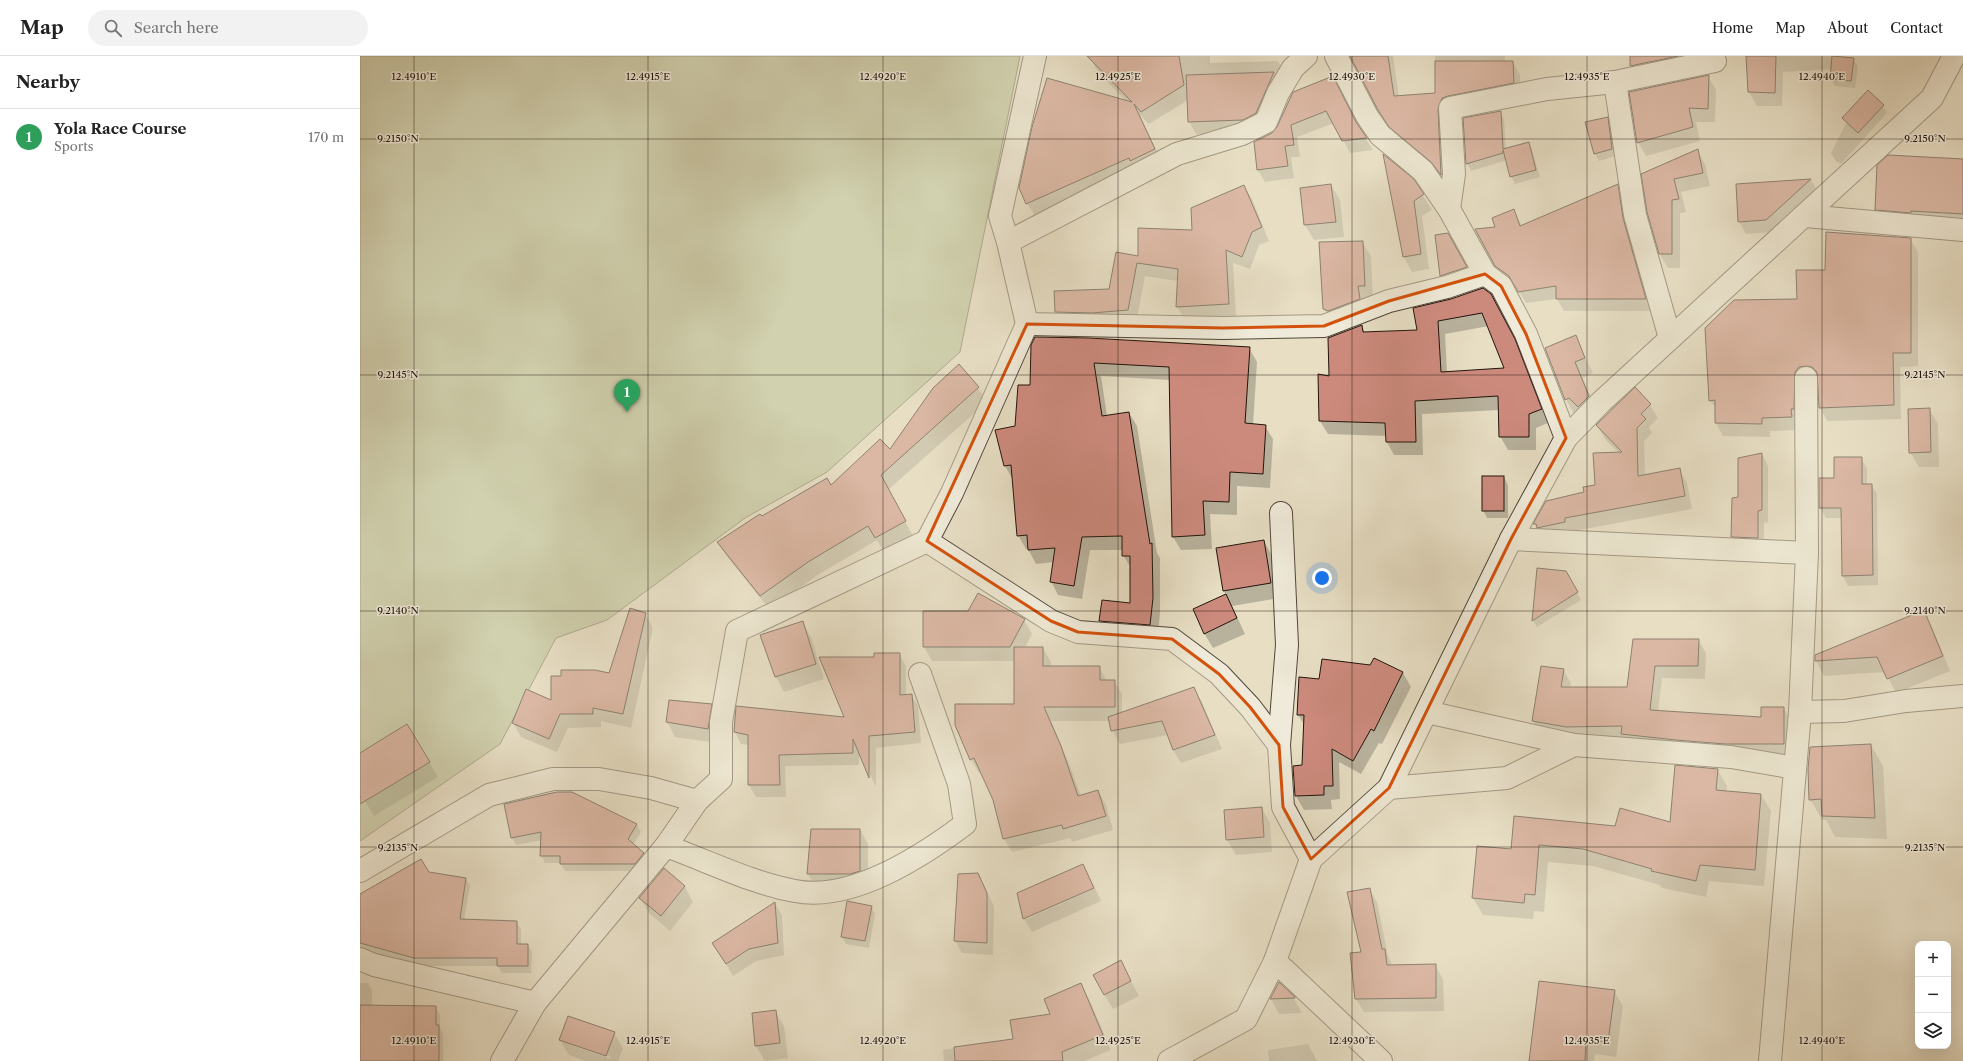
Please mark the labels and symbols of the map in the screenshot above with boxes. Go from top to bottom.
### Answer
text: 12.4910°E [392,70,437,83]
text: 12.4915°E [626,70,670,83]
text: 12.4920°E [860,70,906,83]
text: 12.4925°E [1095,70,1141,83]
text: 12.4930°E [1329,70,1375,83]
text: 12.4935°E [1564,70,1610,83]
text: 12.4940°E [1799,70,1845,83]
text: 9.2150°N [377,132,419,145]
text: 9.2150°N [1904,132,1946,145]
text: 9.2145°N [378,368,418,381]
text: 9.2145°N [1905,368,1945,381]
pin: 1 [614,379,640,412]
your location [1312,568,1332,588]
text: 9.2140°N [377,604,419,617]
text: 9.2140°N [1904,604,1946,617]
text: 9.2135°N [378,841,418,854]
text: 9.2135°N [1905,841,1945,854]
text: 12.4910°E [392,1034,437,1047]
text: 12.4915°E [626,1034,670,1047]
text: 12.4920°E [860,1034,906,1047]
text: 12.4925°E [1095,1034,1141,1047]
text: 12.4930°E [1329,1034,1375,1047]
text: 12.4935°E [1564,1034,1610,1047]
text: 12.4940°E [1799,1034,1845,1047]

